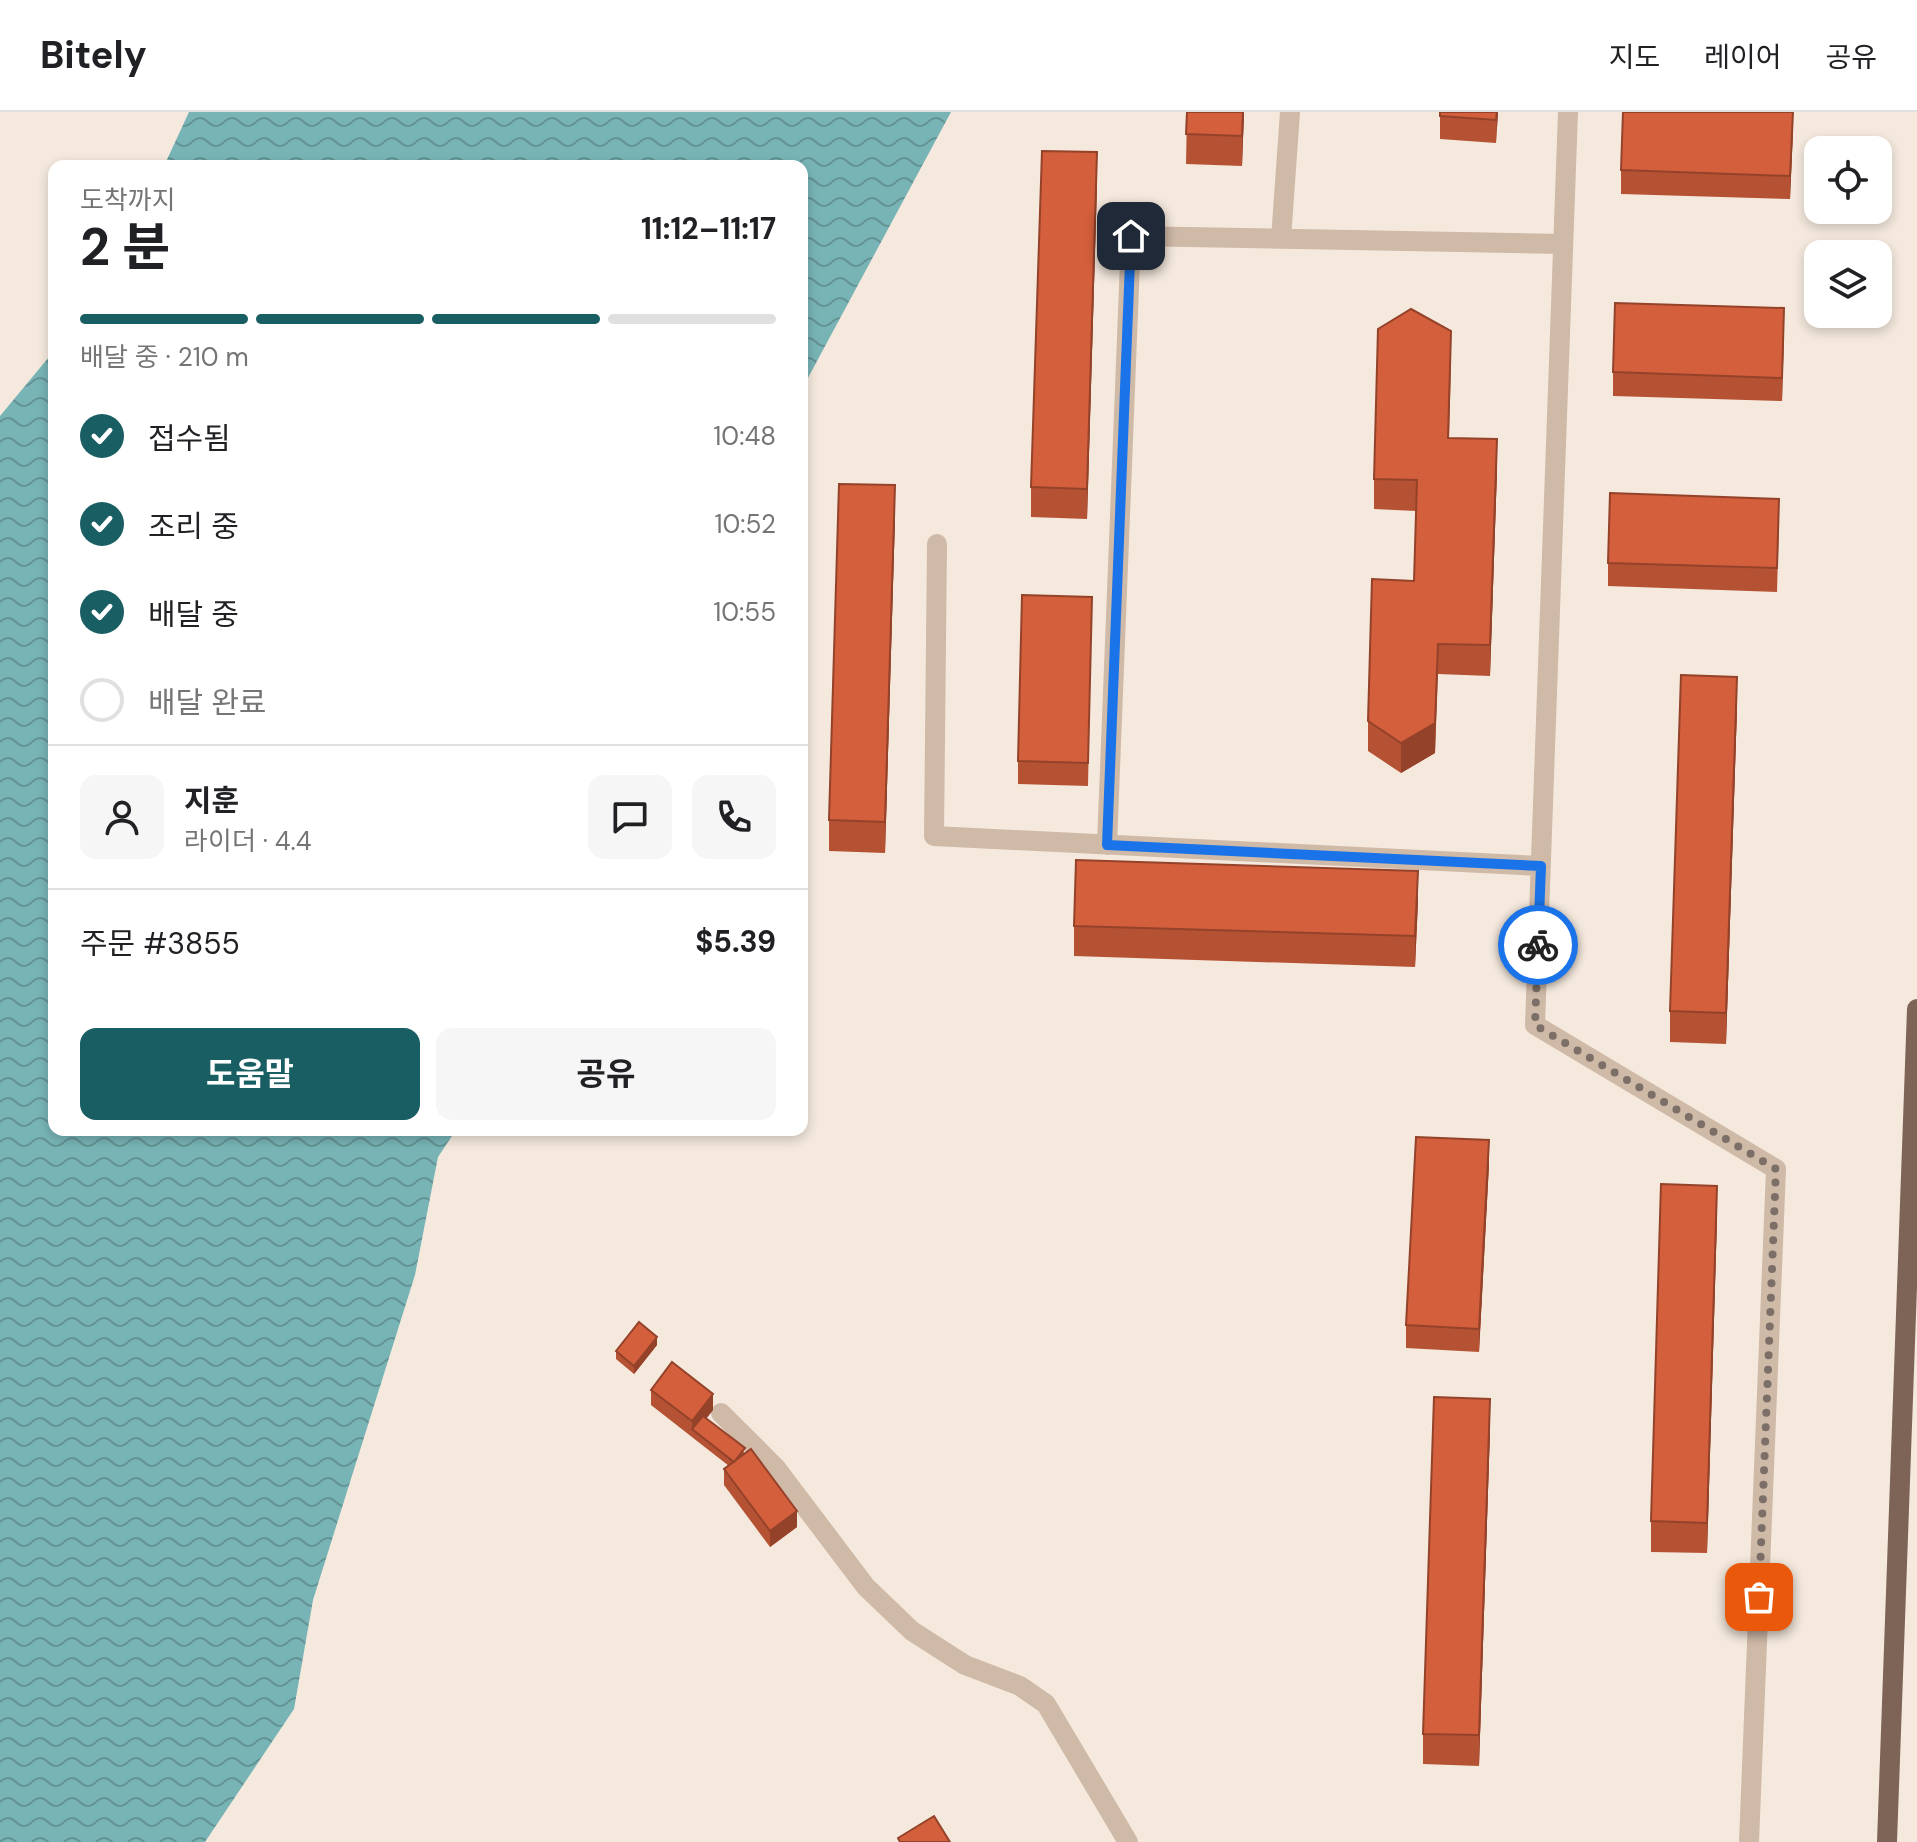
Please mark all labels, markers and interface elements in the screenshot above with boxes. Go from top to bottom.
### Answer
text: Bitely [40,30,147,80]
text: 지도 [1609,39,1660,76]
text: 레이어 [1704,39,1781,76]
text: 공유 [1825,39,1877,76]
map controls [1804,136,1892,328]
button: locate [1804,136,1892,224]
text: 도착까지 [80,183,176,217]
pin [1097,202,1165,270]
text: 11:12–11:17 [641,209,776,248]
text: 2 분 [80,213,170,281]
icon: home [1109,214,1153,258]
button: layers [1804,240,1892,328]
text: 배달 중 · 210 m [80,340,249,374]
icon: check [80,414,124,458]
text: 접수됨 [148,419,231,458]
text: 10:48 [713,419,776,453]
icon: check [80,502,124,546]
text: 조리 중 [148,507,239,546]
text: 10:52 [714,507,776,541]
icon: check [80,590,124,634]
text: 배달 중 [148,595,239,634]
text: 10:55 [713,595,776,629]
text: 배달 완료 [148,683,266,722]
button: person [80,775,164,859]
button: chat [588,775,672,859]
button: phone [692,775,776,859]
text: 지훈 [184,781,239,820]
text: 라이더 · 4.4 [184,824,311,858]
courier [1498,905,1578,985]
text: $5.39 [695,922,776,961]
icon: bike [1516,923,1560,967]
text: 주문 #3855 [80,924,240,963]
button: 도움말 [80,1028,420,1120]
button: 공유 [436,1028,776,1120]
pin [1725,1563,1793,1631]
icon: bag [1737,1575,1781,1619]

